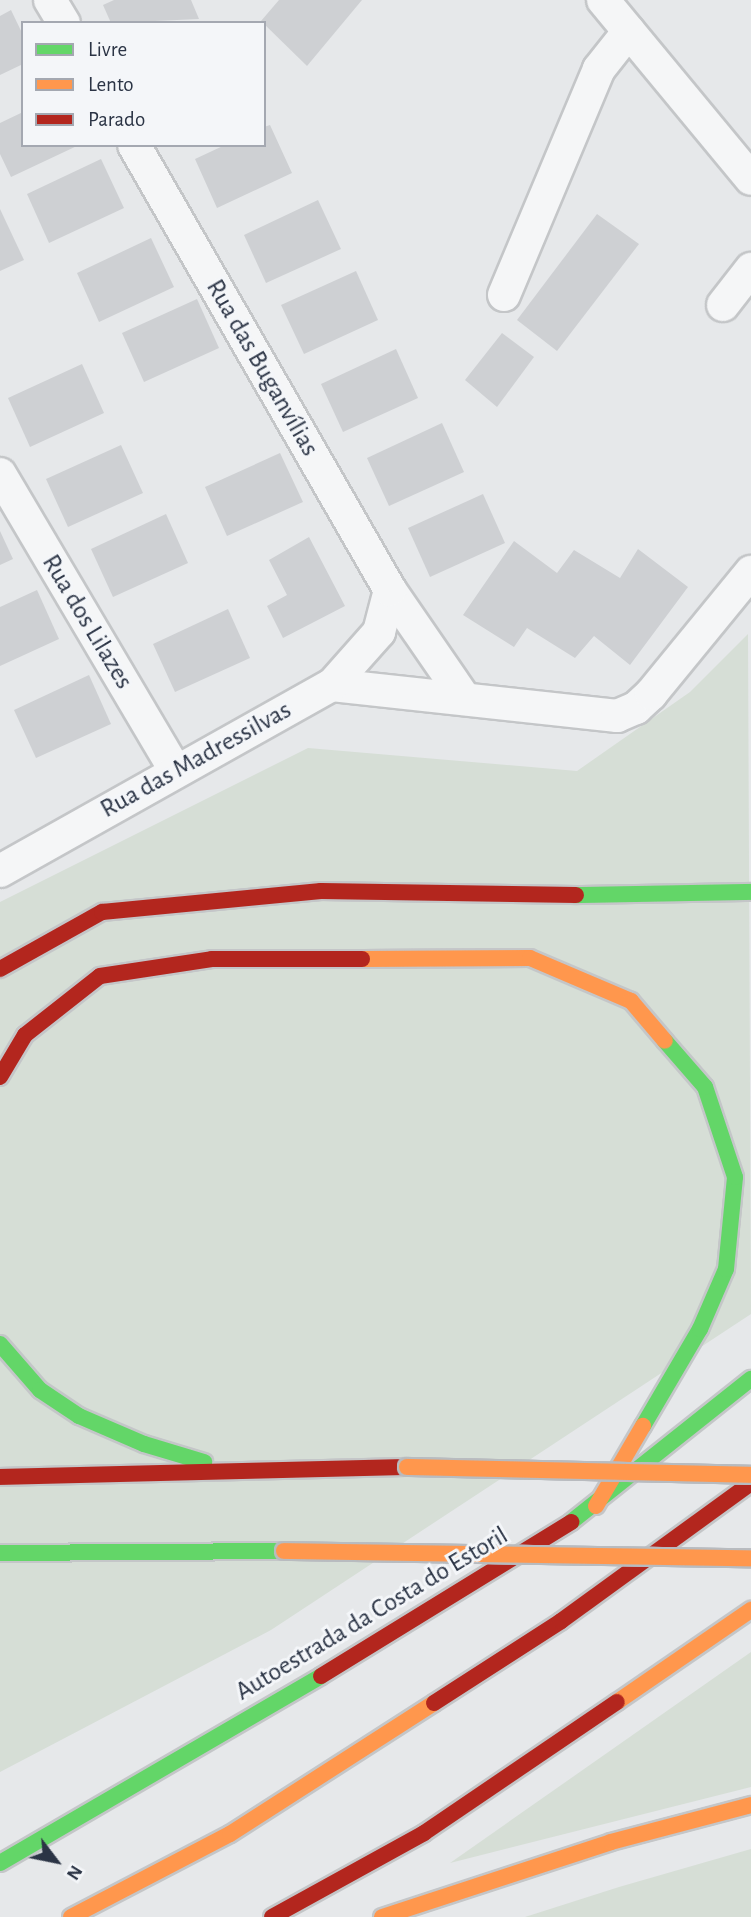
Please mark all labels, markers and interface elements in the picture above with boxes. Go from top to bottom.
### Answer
legend [21,21,266,147]
text: Livre [88,39,127,60]
text: Lento [88,74,134,95]
text: Parado [88,109,145,130]
street label: Rua das Buganvílias [199,274,325,462]
street label: Rua dos Lilazes [35,549,139,695]
street label: Rua das Madressilvas [95,695,297,825]
street label: Autoestrada da Costa do Estoril [230,1520,514,1708]
north arrow [21,1826,91,1896]
text: N [63,1862,86,1883]

